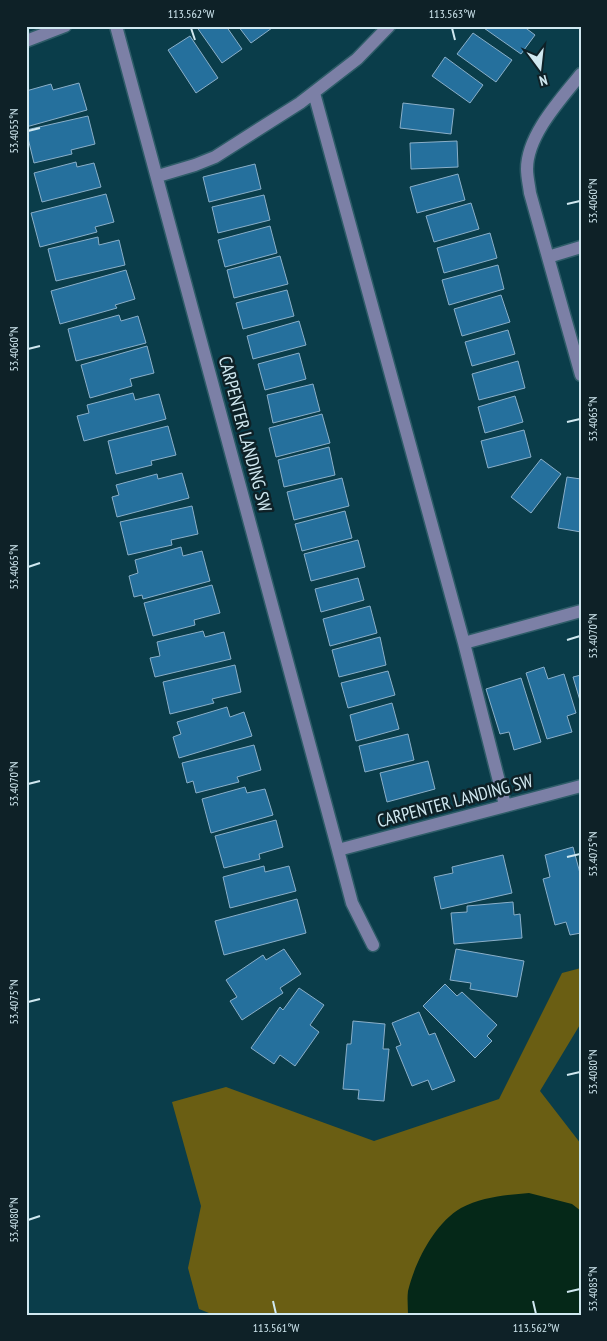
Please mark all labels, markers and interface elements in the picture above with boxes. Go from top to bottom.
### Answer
text: 113.562°W [168,6,214,21]
text: 113.563°W [429,6,475,21]
north arrow [514,42,564,92]
text: N [537,71,549,90]
text: 53.4055°N [6,108,21,154]
text: 53.4060°N [585,178,600,224]
text: 53.4060°N [6,326,21,372]
street label: CARPENTER LANDING SW [214,353,277,514]
text: 53.4065°N [585,396,600,442]
text: 53.4065°N [6,544,21,590]
text: 53.4070°N [585,613,600,659]
text: 53.4070°N [6,761,21,807]
street label: CARPENTER LANDING SW [374,769,535,832]
text: 53.4075°N [585,831,600,877]
text: 53.4075°N [6,979,21,1025]
text: 53.4080°N [585,1049,600,1095]
text: 53.4080°N [6,1197,21,1243]
text: 53.4085°N [585,1266,600,1312]
text: 113.561°W [253,1320,299,1335]
text: 113.562°W [513,1320,559,1335]

